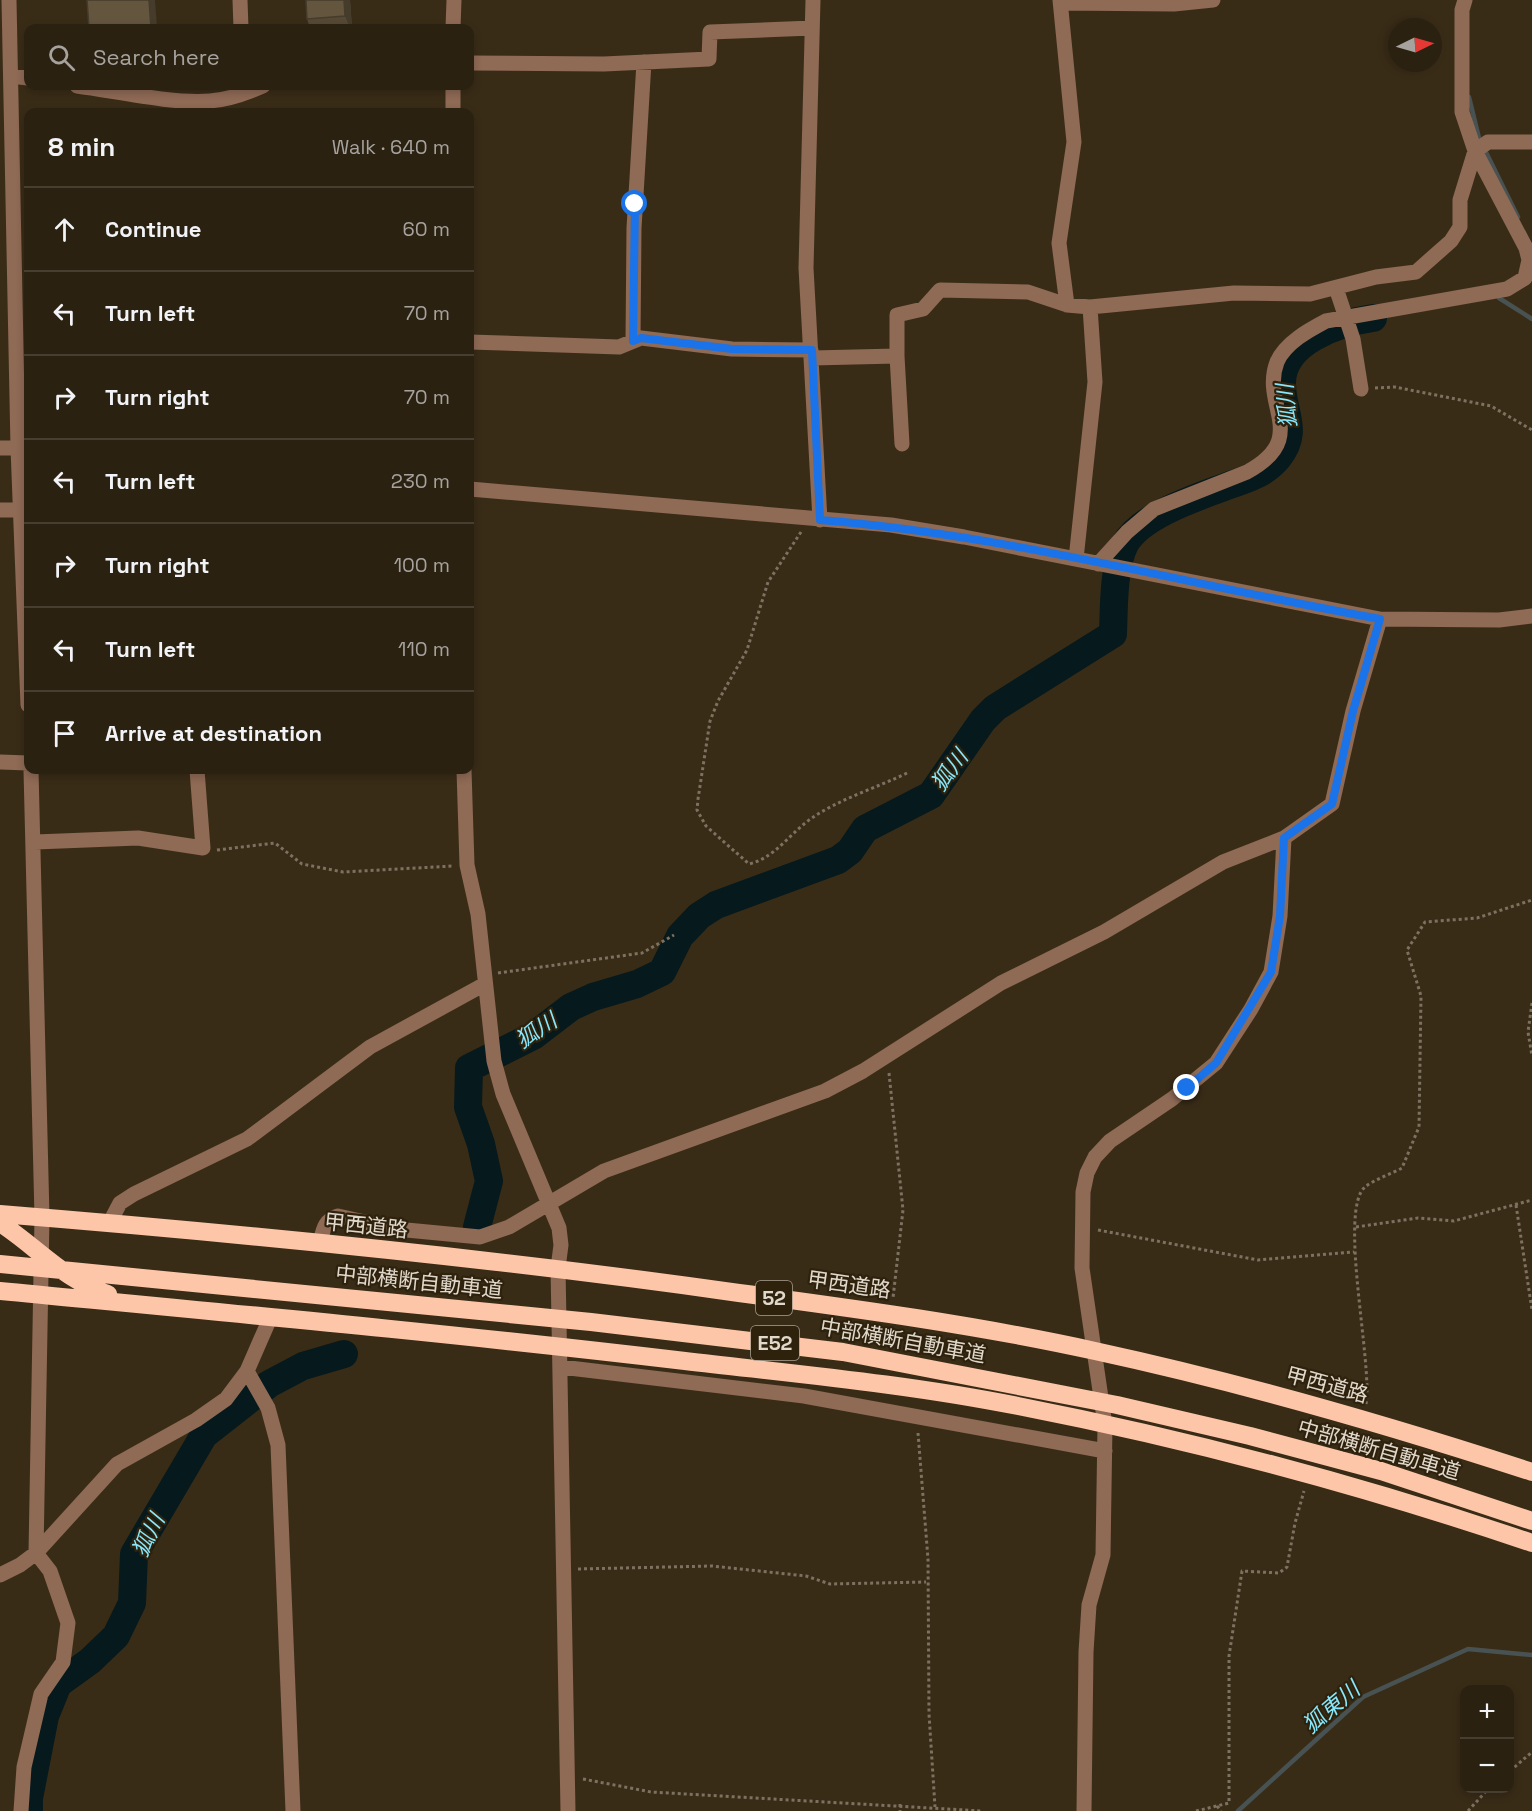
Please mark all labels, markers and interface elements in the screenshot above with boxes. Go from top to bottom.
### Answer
north arrow [1388,18,1442,72]
search box [24,24,474,90]
icon: search [45,41,78,74]
text: Search here [93,43,220,71]
text: 8 min [48,130,115,164]
text: Walk · 640 m [332,134,450,160]
route start [621,190,647,216]
icon: ahead [48,213,81,246]
text: Continue [105,215,201,243]
text: 60 m [403,216,450,242]
icon: left [48,297,81,330]
text: Turn left [105,299,195,327]
text: 70 m [404,300,450,326]
icon: right [48,381,81,414]
water label: 狐川 [1270,381,1302,429]
text: Turn right [105,383,210,411]
text: 70 m [404,384,450,410]
icon: left [48,465,81,498]
text: Turn left [105,467,195,495]
text: 230 m [391,468,450,494]
icon: right [48,549,81,582]
text: Turn right [105,551,210,579]
text: 100 m [394,552,450,578]
icon: left [48,633,81,666]
text: Turn left [105,635,195,663]
text: 110 m [398,636,450,662]
icon: arrive [48,717,81,750]
text: Arrive at destination [105,719,322,747]
water label: 狐川 [925,742,975,796]
water label: 狐川 [510,1005,564,1054]
route end [1173,1074,1199,1100]
street label: 甲西道路 [323,1208,409,1243]
street label: 中部横断自動車道 [334,1259,504,1304]
street label: 甲西道路 [806,1265,893,1304]
road number: 52 [756,1281,792,1315]
street label: 中部横断自動車道 [818,1313,988,1368]
road number: E52 [751,1326,799,1360]
street label: 甲西道路 [1283,1361,1371,1408]
street label: 中部横断自動車道 [1295,1413,1464,1486]
water label: 狐川 [126,1507,171,1561]
water label: 狐東川 [1297,1674,1367,1739]
map controls [1460,1685,1514,1793]
button: + [1460,1685,1514,1739]
button: − [1460,1739,1514,1793]

